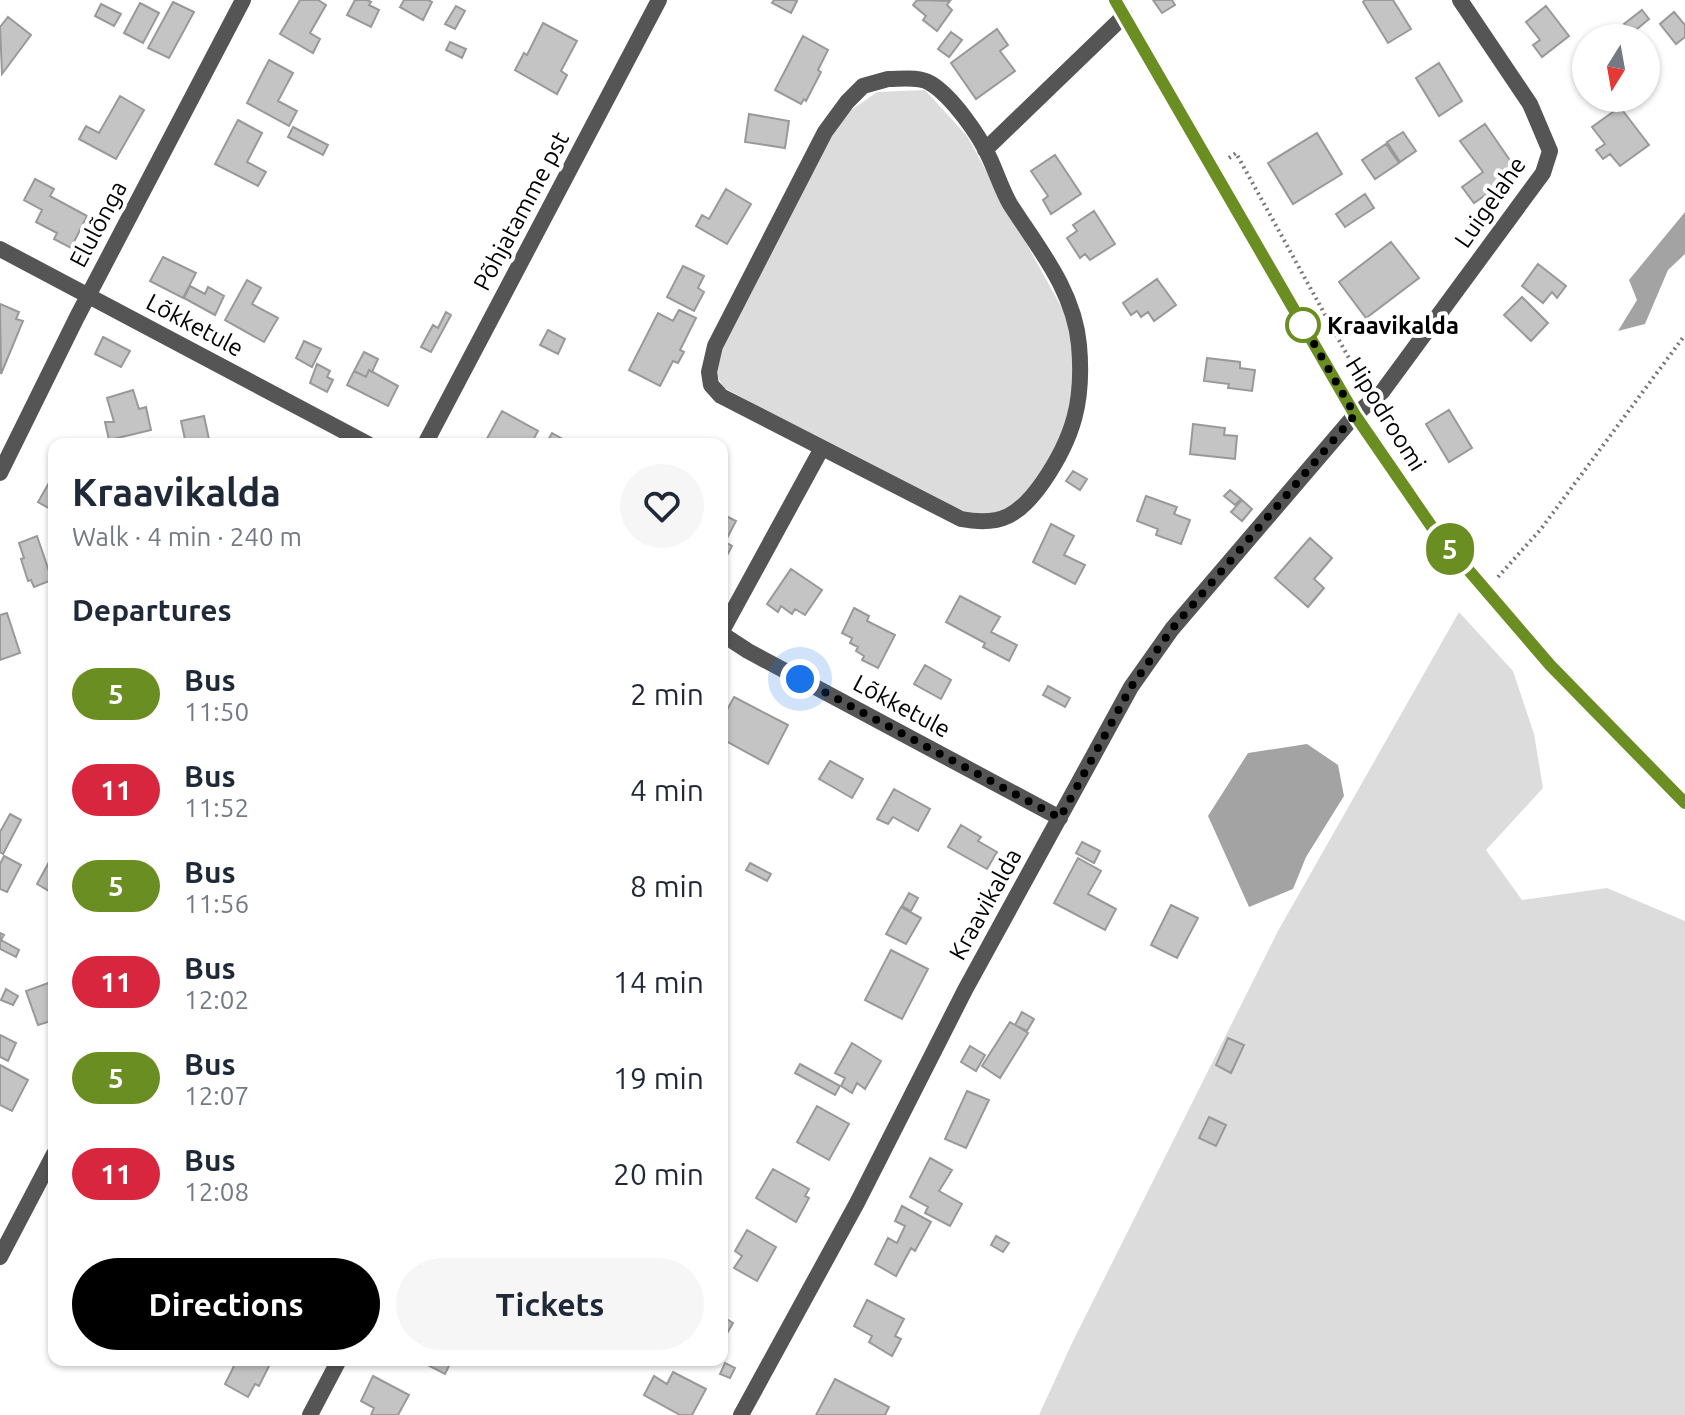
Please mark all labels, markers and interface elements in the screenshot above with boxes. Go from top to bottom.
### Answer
north arrow [1572,24,1660,112]
map controls [1572,24,1660,112]
street label: Põhjatamme pst [468,127,574,295]
street label: Luigelahe [1449,151,1531,253]
street label: Elulõnga [64,176,132,272]
street label: Lõkketule [142,288,248,362]
marker: Kraavikalda [1286,308,1320,342]
place label: Kraavikalda [1327,312,1459,339]
street label: Hipodroomi [1341,352,1431,476]
button: heart [620,464,704,548]
text: Kraavikalda [72,471,281,513]
text: Walk · 4 min · 240 m [72,522,302,551]
line badge: 5 [1424,523,1476,575]
text: 5 [1442,533,1458,564]
text: Departures [72,593,232,627]
your location [780,659,820,699]
text: Bus [184,663,236,697]
street label: Lõkketule [849,669,955,743]
text: 2 min [630,677,704,711]
text: 5 [108,678,124,709]
text: 11:50 [184,697,249,726]
text: Bus [184,759,236,793]
text: 4 min [630,773,704,807]
text: 11 [100,774,132,805]
text: 11:52 [184,793,249,822]
street label: Kraavikalda [943,844,1027,964]
text: Bus [184,855,236,889]
text: 8 min [630,869,704,903]
text: 5 [108,870,124,901]
text: 11:56 [184,889,249,918]
text: Bus [184,951,236,985]
text: 14 min [613,965,704,999]
text: 11 [100,966,132,997]
text: 12:02 [184,985,249,1014]
text: Bus [184,1047,236,1081]
text: 19 min [613,1061,704,1095]
text: 5 [108,1062,124,1093]
text: 12:07 [184,1081,249,1110]
text: Bus [184,1143,236,1177]
text: 20 min [613,1157,704,1191]
text: 11 [100,1158,132,1189]
text: 12:08 [184,1177,249,1206]
button: Directions [72,1258,380,1350]
button: Tickets [396,1258,704,1350]

